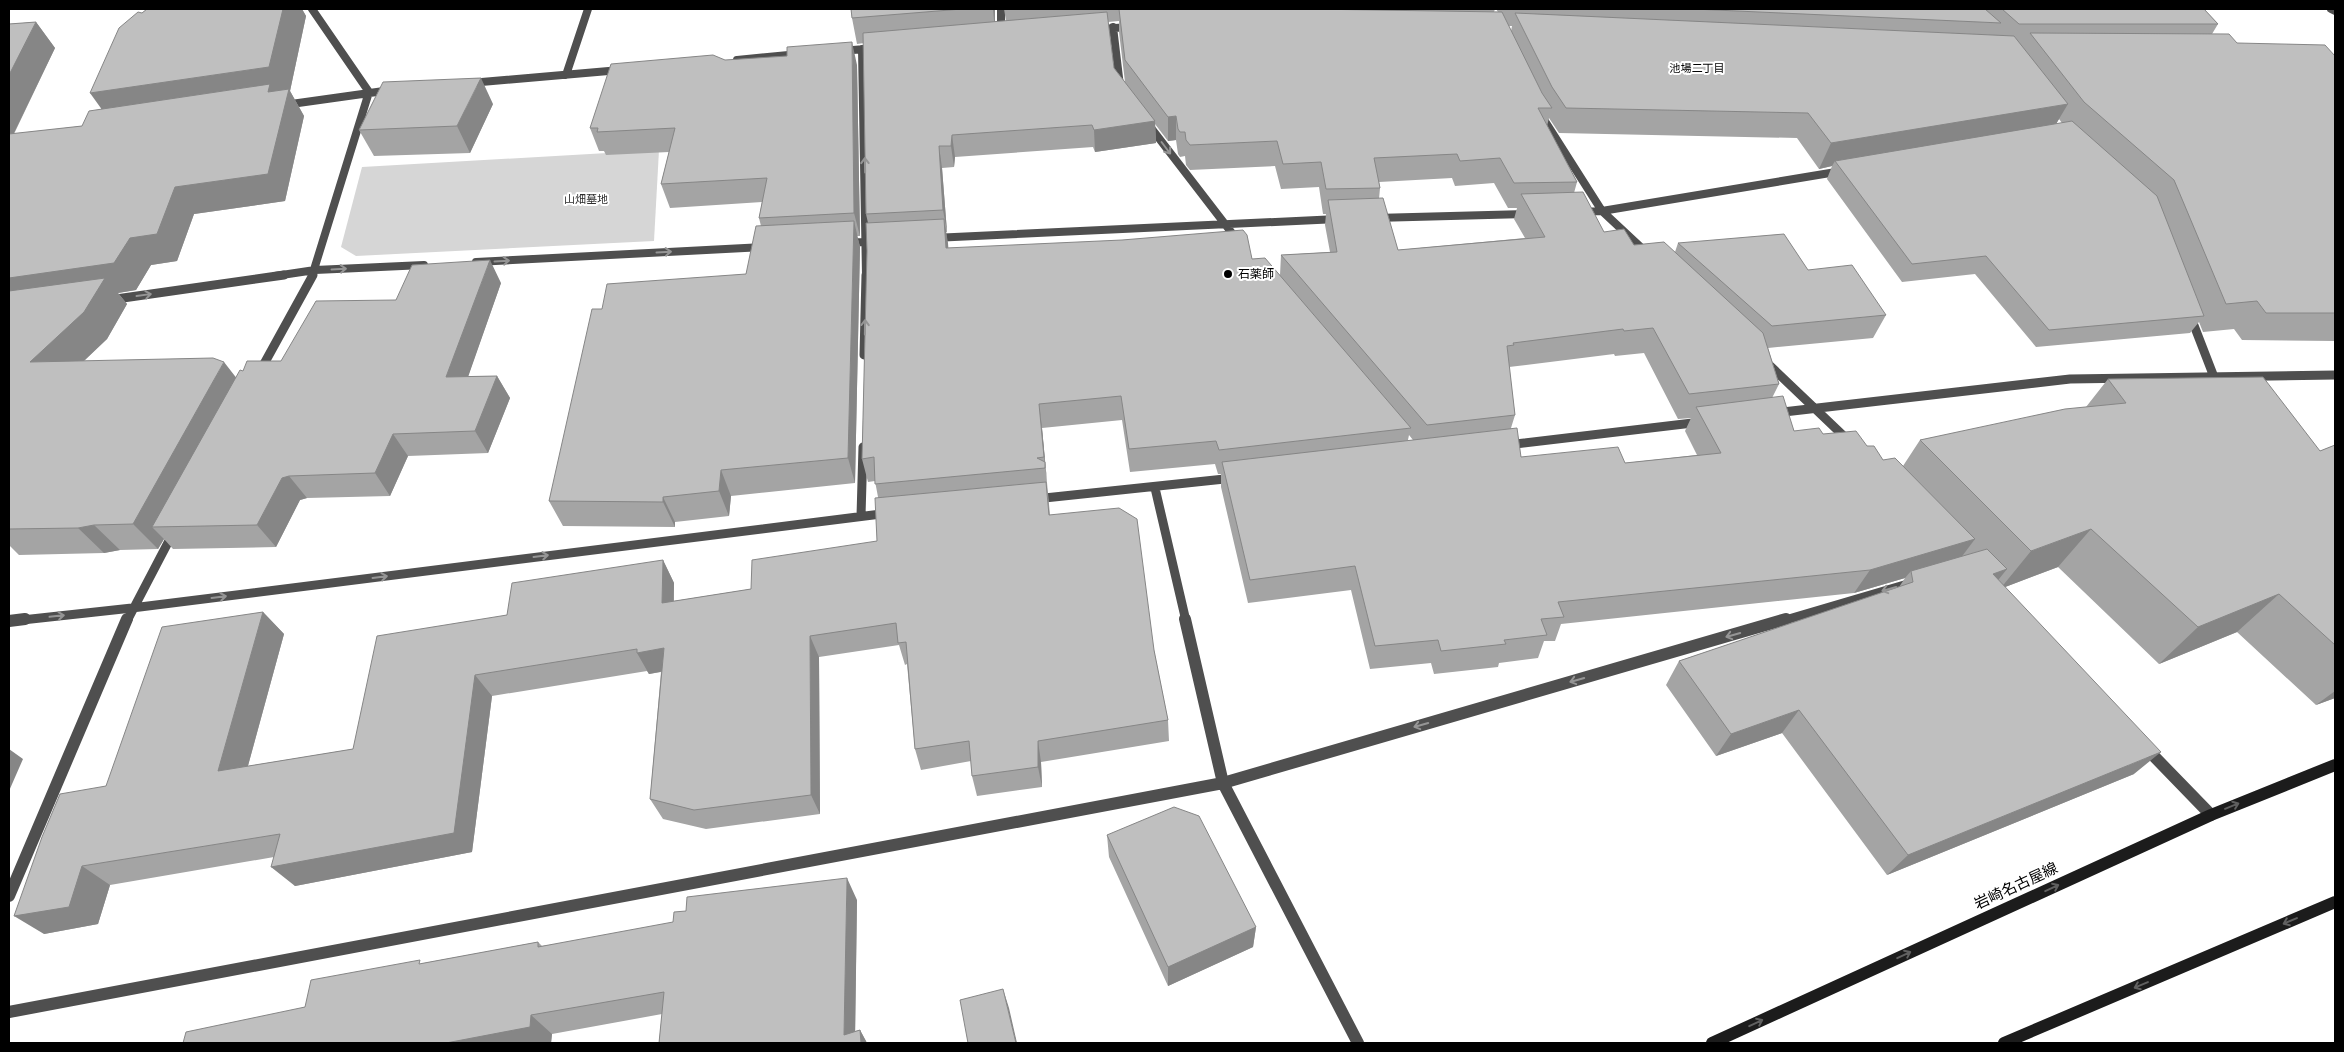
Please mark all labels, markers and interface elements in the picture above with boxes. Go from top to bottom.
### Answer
district label: 池場二丁目 [1670,62,1725,74]
one-way arrow [1161,141,1171,155]
one-way arrow [860,157,870,174]
park label: 山畑墓地 [564,193,608,205]
one-way arrow [656,248,672,257]
one-way arrow [493,256,509,265]
one-way arrow [331,264,347,274]
place label: 石薬師 [1238,267,1274,280]
marker: 石薬師 [1222,268,1234,280]
one-way arrow [135,290,151,300]
one-way arrow [860,320,870,336]
one-way arrow [533,551,549,561]
one-way arrow [372,572,388,582]
one-way arrow [1882,585,1898,595]
one-way arrow [210,592,226,602]
one-way arrow [49,611,65,621]
one-way arrow [1726,630,1742,640]
one-way arrow [1570,676,1586,685]
one-way arrow [1414,721,1430,731]
one-way arrow [2224,801,2239,811]
street label: 岩崎名古屋線 [1971,859,2060,912]
one-way arrow [2044,882,2059,892]
one-way arrow [2283,917,2298,926]
one-way arrow [1896,950,1911,960]
one-way arrow [2134,980,2149,990]
one-way arrow [1749,1018,1764,1028]

